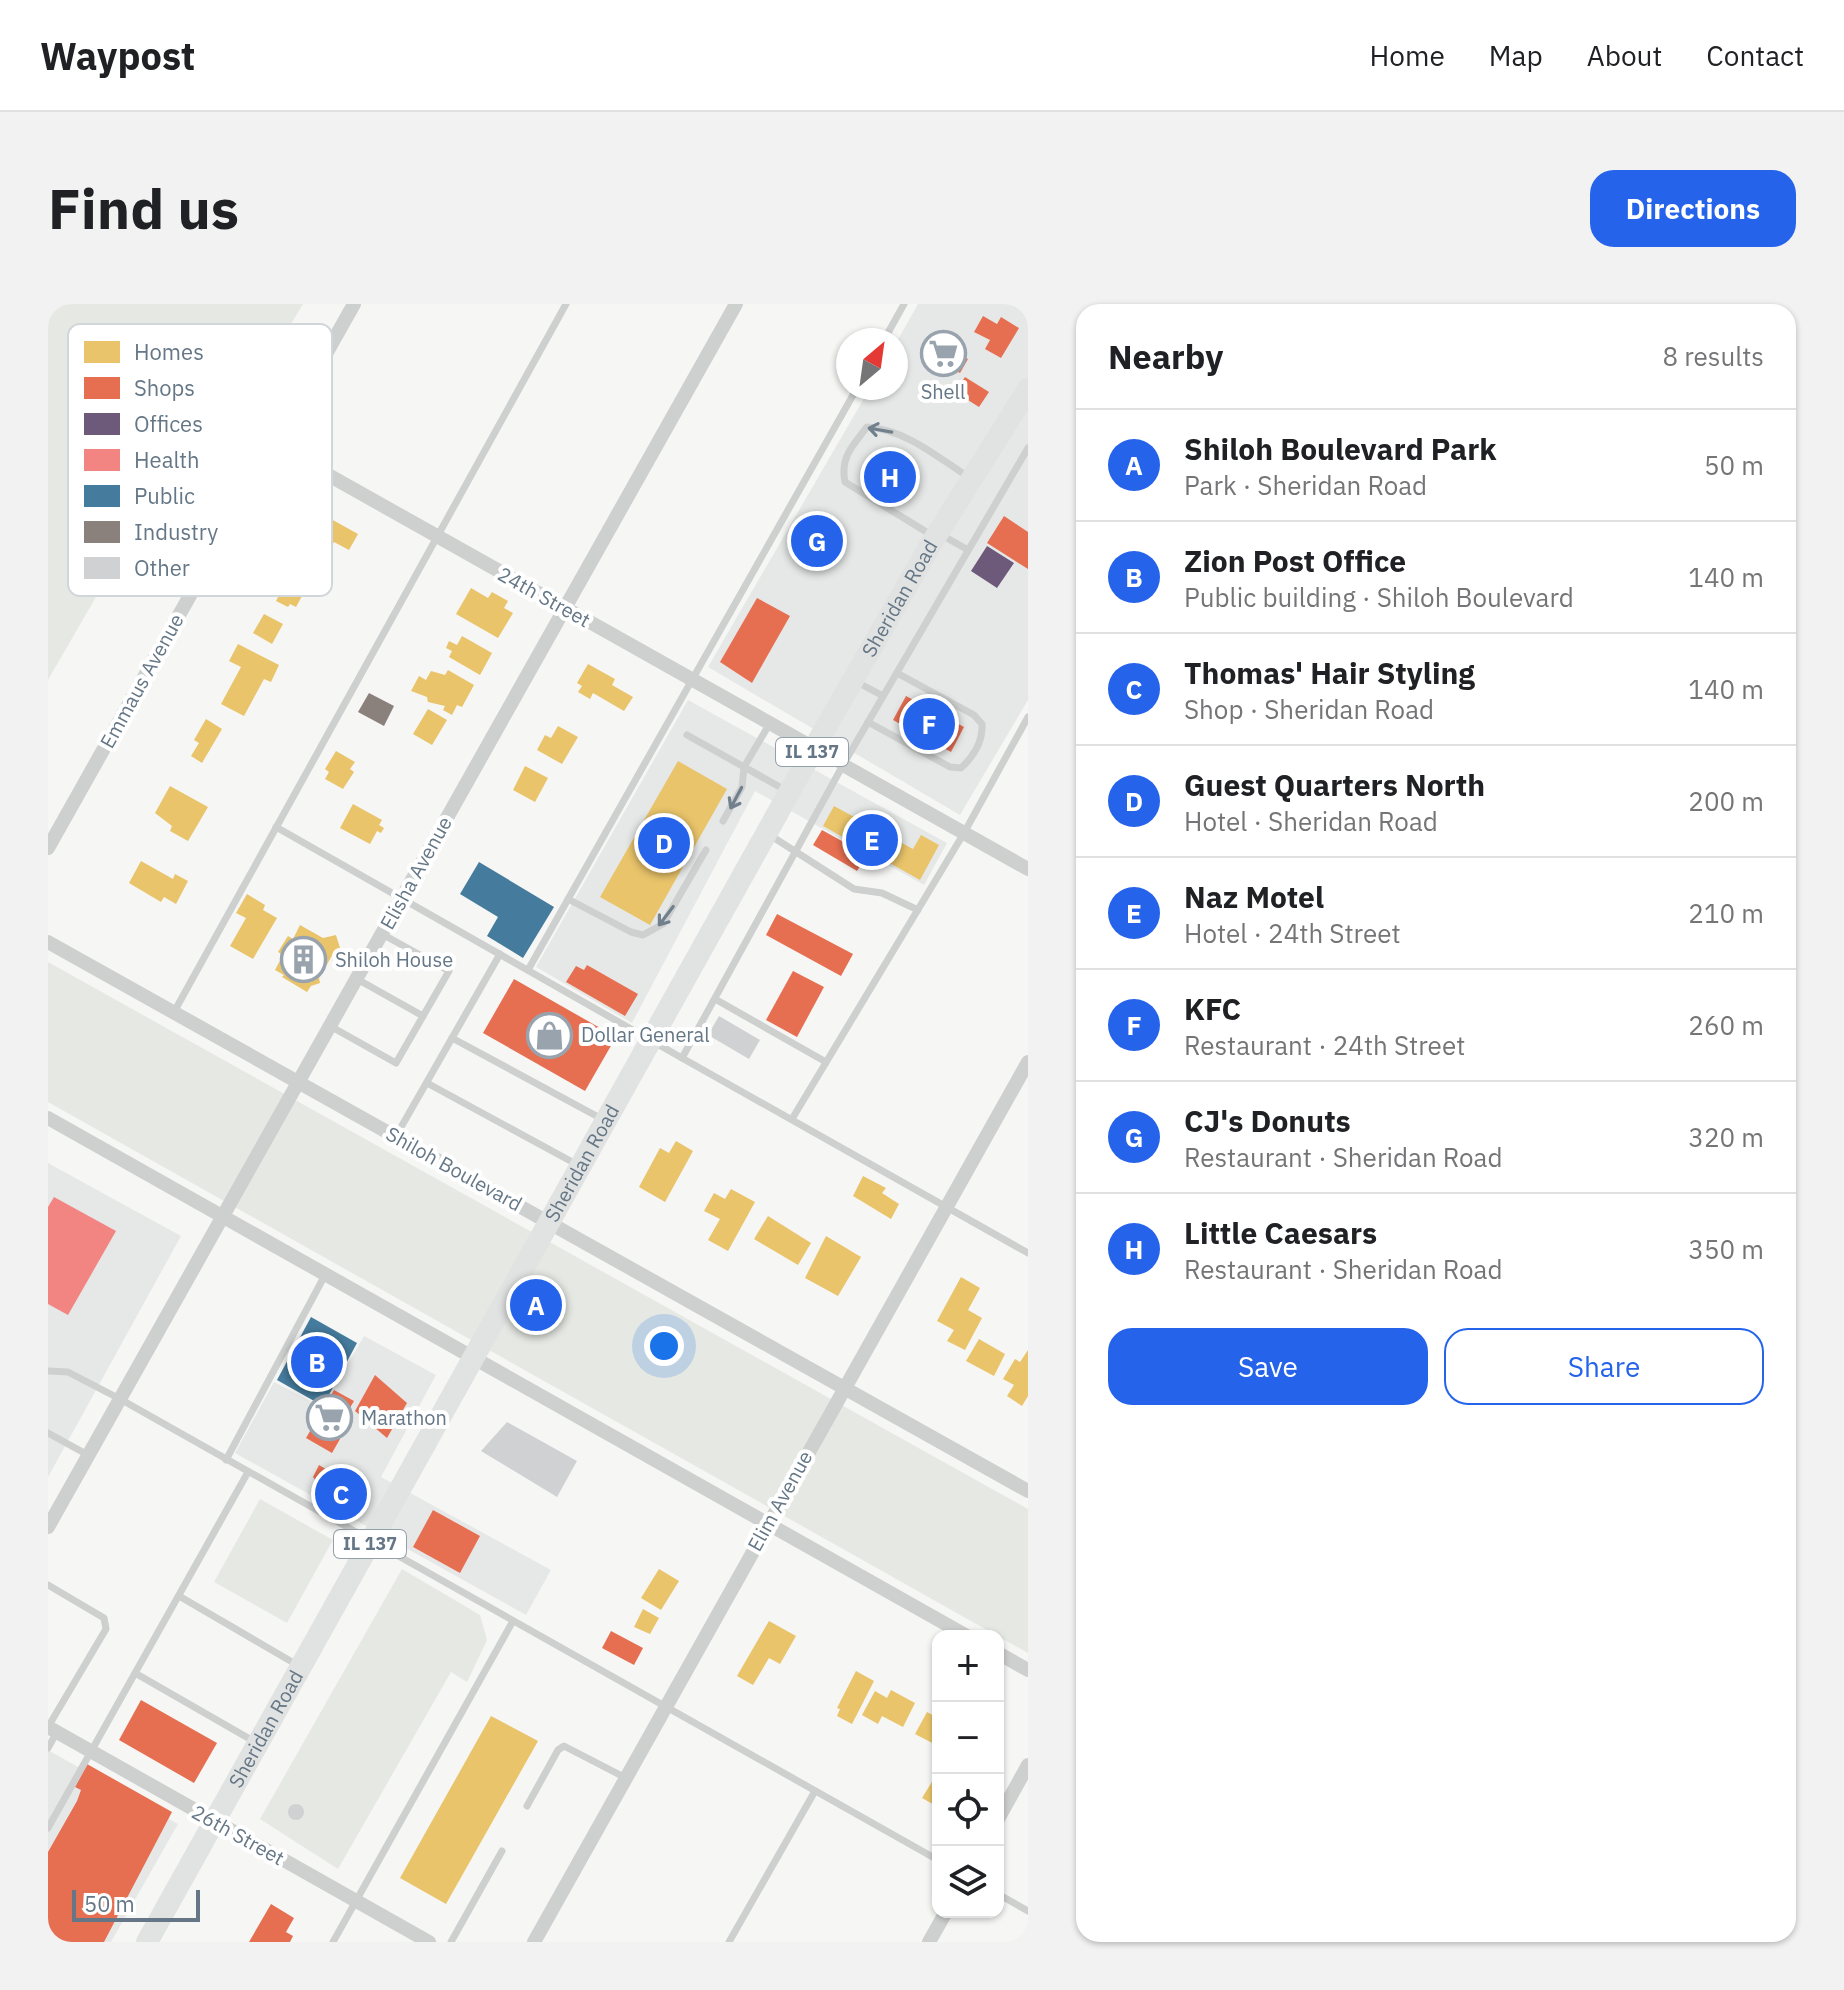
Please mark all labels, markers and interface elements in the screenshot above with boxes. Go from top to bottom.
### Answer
text: Waypost [40,31,195,80]
text: Home [1369,37,1445,74]
text: Map [1489,37,1543,74]
text: About [1587,37,1662,74]
text: Contact [1706,37,1804,74]
button: Directions [1590,170,1796,247]
text: Find us [48,172,239,244]
legend [68,324,332,596]
north arrow [836,328,908,400]
supermarket icon: Shell [919,329,967,377]
text: Nearby [1108,334,1223,378]
text: Homes [134,337,204,366]
text: 8 results [1662,339,1764,373]
text: Shops [134,373,195,402]
place label: Shell [921,378,965,405]
text: Offices [134,409,203,438]
one-way arrow [867,422,893,437]
text: Shiloh Boulevard Park [1184,429,1497,468]
text: Health [134,445,199,474]
pin: H [864,447,916,507]
text: A [1125,448,1143,482]
text: 50 m [1704,448,1764,482]
text: Park · Sheridan Road [1184,468,1427,502]
text: Public [134,481,195,510]
pin: G [791,511,843,571]
text: Industry [134,517,218,546]
street label: Sheridan Road [855,535,944,662]
text: Zion Post Office [1184,541,1406,580]
text: Other [134,553,190,582]
street label: 24th Street [493,560,595,633]
text: B [1125,560,1143,594]
text: 140 m [1688,560,1764,594]
text: Public building · Shiloh Boulevard [1184,580,1574,614]
street label: Emmaus Avenue [93,609,190,753]
text: Thomas' Hair Styling [1184,653,1475,692]
text: C [1126,672,1142,706]
text: 140 m [1688,672,1764,706]
text: Shop · Sheridan Road [1184,692,1434,726]
pin: F [903,694,955,754]
road number: IL 137 [776,738,848,766]
text: Guest Quarters North [1184,765,1485,804]
text: D [1125,784,1143,818]
text: 200 m [1688,784,1764,818]
one-way arrow [727,785,743,809]
text: Hotel · Sheridan Road [1184,804,1438,838]
pin: E [846,810,898,870]
street label: Elisha Avenue [373,811,458,934]
pin: D [638,813,690,873]
text: Naz Motel [1184,877,1324,916]
text: E [1126,896,1142,930]
text: 210 m [1688,896,1764,930]
one-way arrow [658,905,675,926]
text: Hotel · 24th Street [1184,916,1401,950]
building icon: Shiloh House [280,936,328,984]
place label: Shiloh House [335,946,453,973]
text: KFC [1184,989,1241,1028]
text: F [1126,1008,1142,1042]
text: 260 m [1688,1008,1764,1042]
shop icon: Dollar General [526,1011,574,1059]
place label: Dollar General [581,1021,710,1048]
text: Restaurant · 24th Street [1184,1028,1465,1062]
street label: Sheridan Road [538,1099,625,1227]
text: CJ's Donuts [1184,1101,1351,1140]
street label: Shiloh Boulevard [381,1120,527,1217]
text: G [1125,1120,1143,1154]
text: 320 m [1688,1120,1764,1154]
text: Restaurant · Sheridan Road [1184,1140,1503,1174]
text: Little Caesars [1184,1213,1377,1252]
text: H [1125,1232,1143,1266]
text: 350 m [1688,1232,1764,1266]
text: Restaurant · Sheridan Road [1184,1252,1503,1286]
pin: A [510,1275,562,1335]
your location [644,1326,684,1366]
button: Save [1108,1328,1428,1405]
button: Share [1444,1328,1764,1405]
pin: B [291,1332,343,1392]
supermarket icon: Marathon [306,1394,354,1442]
place label: Marathon [361,1404,447,1431]
street label: Elim Avenue [741,1446,818,1556]
pin: C [315,1464,367,1524]
road number: IL 137 [334,1530,406,1558]
map controls [932,1630,1004,1918]
button: + [932,1630,1004,1702]
street label: Sheridan Road [222,1665,309,1792]
button: − [932,1702,1004,1774]
button: locate [932,1774,1004,1846]
street label: 26th Street [187,1798,289,1871]
button: layers [932,1846,1004,1918]
scale bar [72,1886,200,1922]
text: 50 m [84,1889,135,1918]

